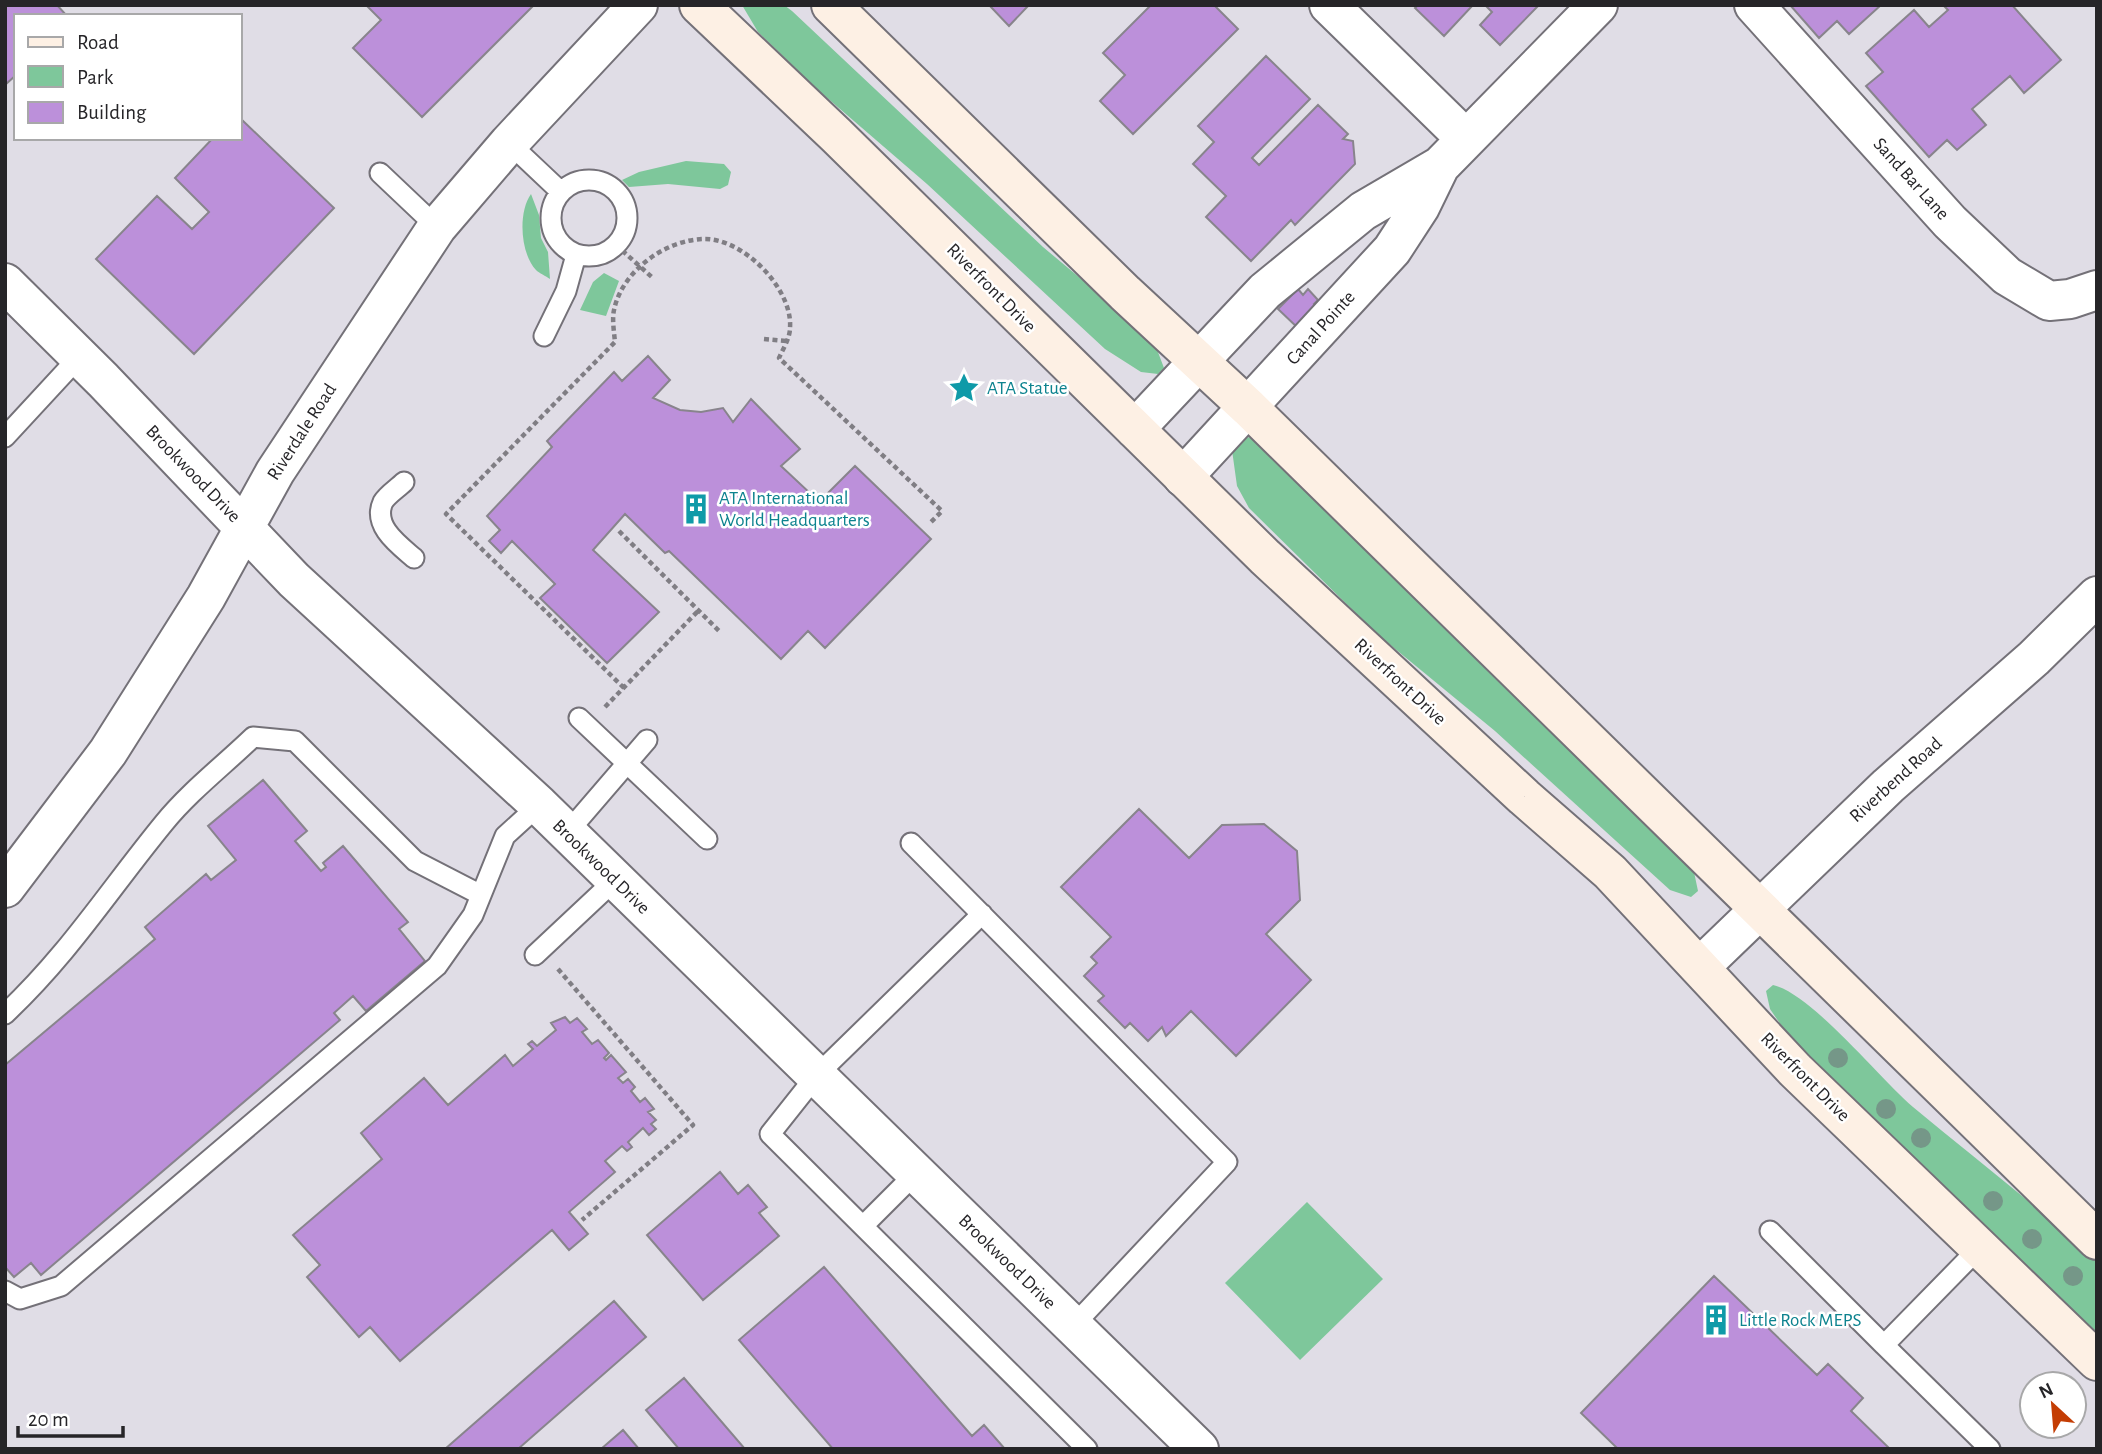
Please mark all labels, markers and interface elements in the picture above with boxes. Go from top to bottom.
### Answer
legend [14,14,242,140]
text: Road [77,32,119,53]
text: Park [77,67,114,88]
text: Building [77,102,147,123]
street label: Sand Bar Lane [1869,134,1953,224]
street label: Riverfront Drive [943,240,1039,336]
street label: Canal Pointe [1283,287,1359,369]
place icon: ATA Statue [947,371,981,405]
place label: ATA Statue [987,379,1068,398]
street label: Riverdale Road [264,380,340,484]
street label: Brookwood Drive [142,422,244,526]
place label: ATA International World Headquarters [719,489,870,530]
building icon: ATA International World Headquarters [679,492,713,526]
street label: Riverfront Drive [1351,635,1449,729]
street label: Riverbend Road [1846,734,1946,826]
street label: Brookwood Drive [549,816,653,918]
street label: Riverfront Drive [1757,1029,1853,1125]
street label: Brookwood Drive [955,1211,1059,1313]
building icon: Little Rock MEPS [1699,1303,1733,1337]
place label: Little Rock MEPS [1739,1311,1862,1330]
north arrow [2018,1370,2088,1440]
text: N [2036,1380,2056,1403]
scale bar [18,1394,122,1438]
text: 20 m [28,1409,69,1430]

